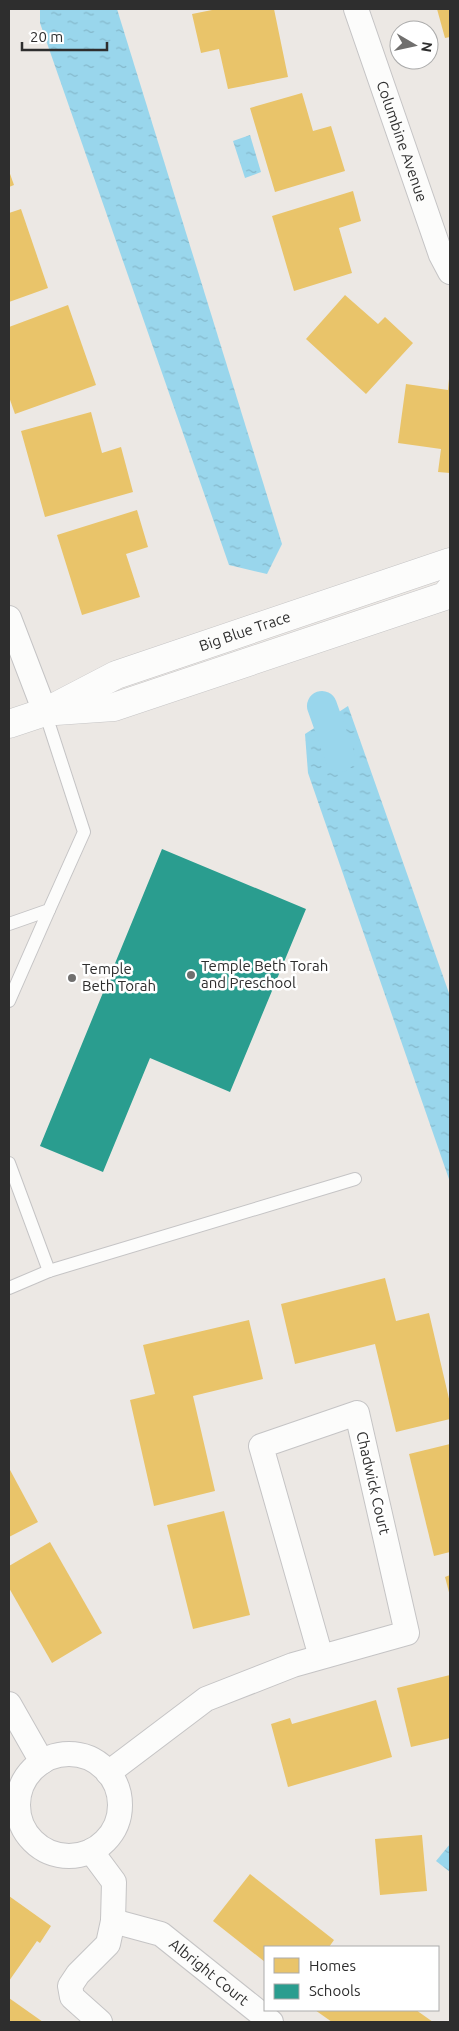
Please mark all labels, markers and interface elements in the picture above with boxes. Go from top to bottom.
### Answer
scale bar [22,20,108,52]
north arrow [389,20,439,70]
text: 20 m [30,28,63,45]
text: N [418,41,436,53]
street label: Columbine Avenue [373,78,431,204]
street label: Big Blue Trace [197,608,293,654]
place label: Temple Beth Torah and Preschool [201,957,328,991]
place label: Temple Beth Torah [82,960,156,994]
marker: Temple Beth Torah and Preschool [185,969,197,981]
marker: Temple Beth Torah [66,972,78,984]
street label: Chadwick Court [353,1430,394,1536]
street label: Albright Court [166,1935,252,2009]
legend [264,1946,439,2011]
text: Homes [309,1957,356,1974]
text: Schools [309,1982,360,1999]

